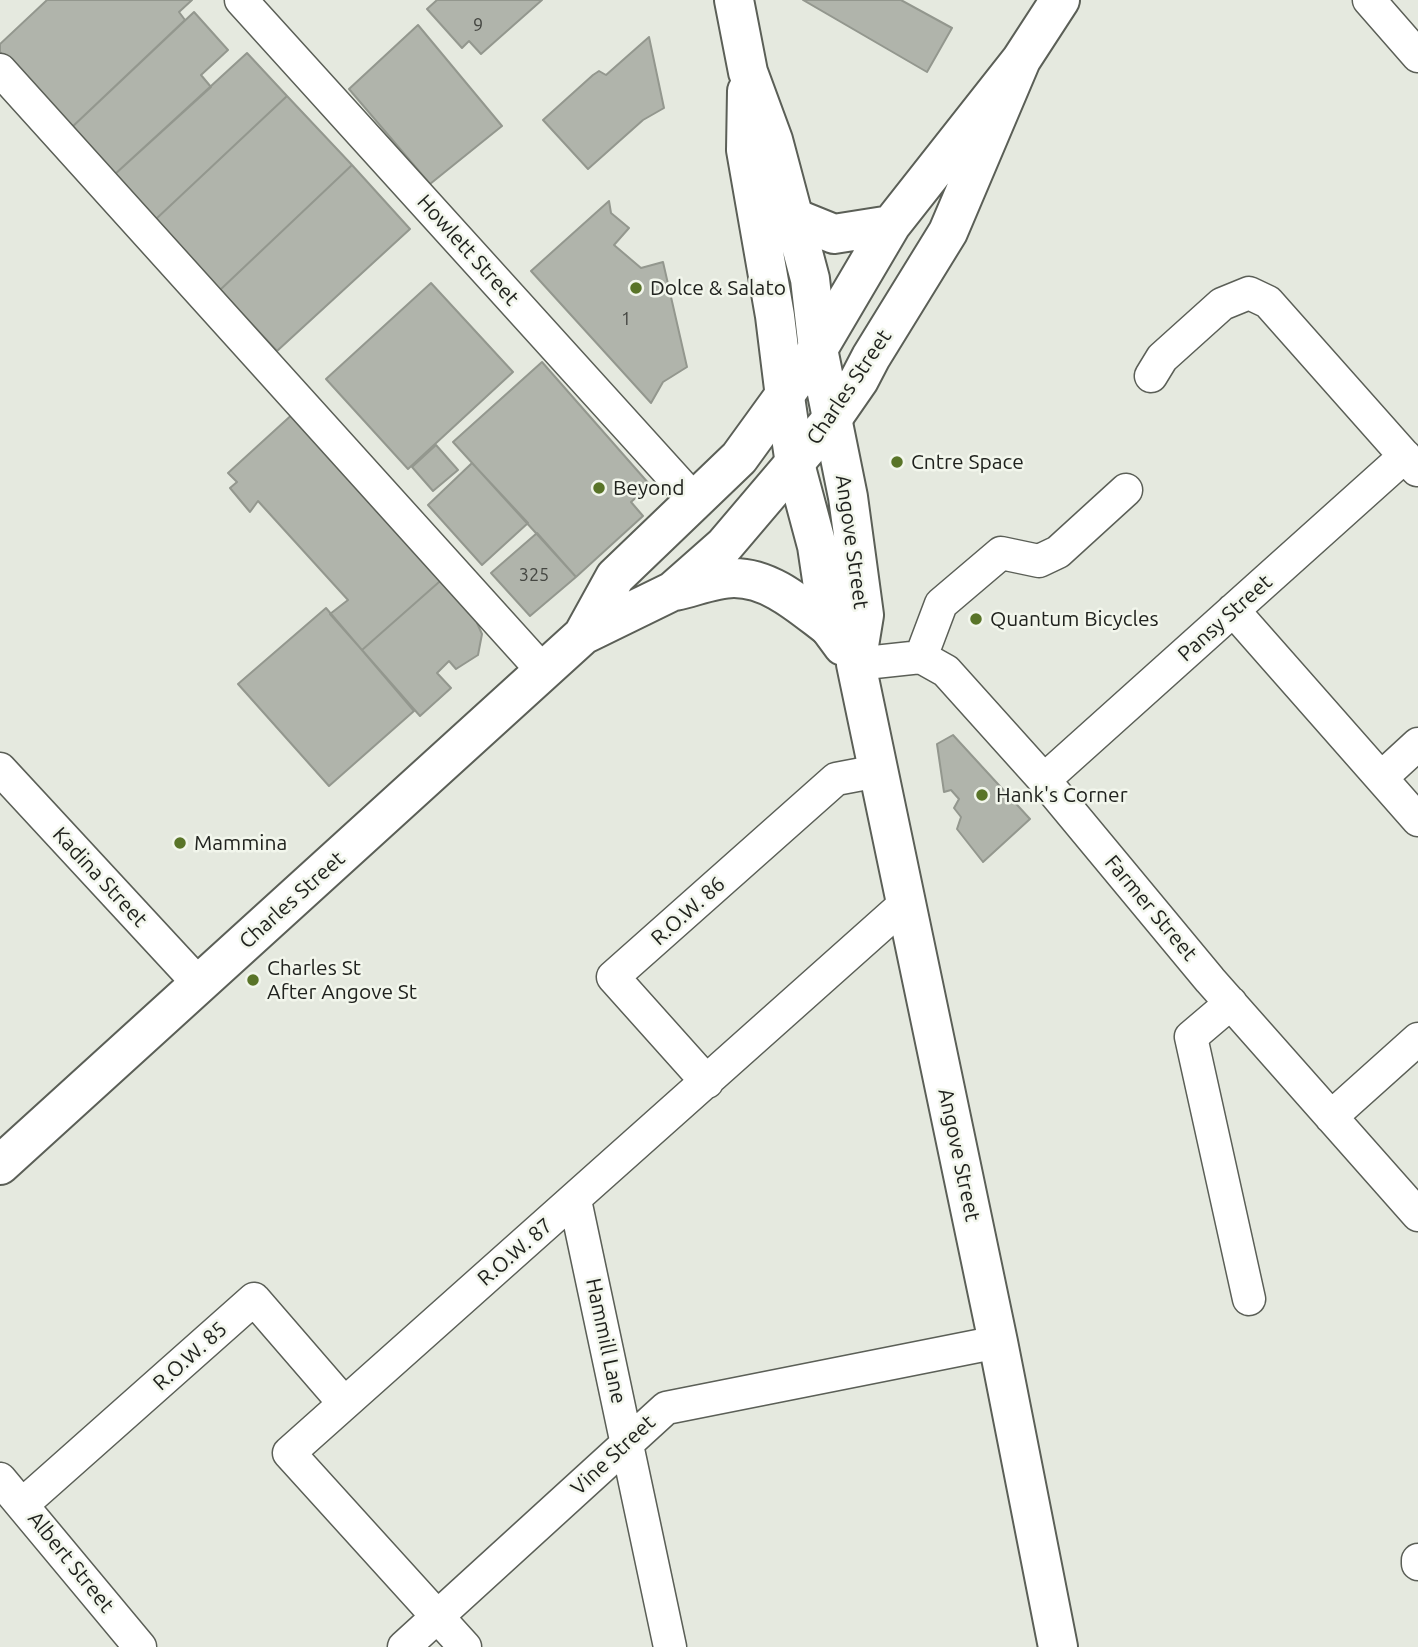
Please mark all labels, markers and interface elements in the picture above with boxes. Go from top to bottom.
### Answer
house number: 9 [473,14,483,36]
street label: Howlett Street [412,189,524,311]
place label: Dolce & Salato [650,275,786,301]
marker: Dolce & Salato [628,280,644,296]
house number: 1 [621,308,631,330]
street label: Charles Street [801,325,897,449]
place label: Cntre Space [911,449,1024,475]
marker: Cntre Space [889,454,905,470]
street label: Angove Street [830,473,874,611]
place label: Beyond [613,475,685,501]
marker: Beyond [591,480,607,496]
house number: 325 [519,564,549,586]
street label: Pansy Street [1173,569,1277,667]
place label: Quantum Bicycles [990,606,1159,632]
marker: Quantum Bicycles [968,611,984,627]
place label: Hank's Corner [996,782,1128,808]
marker: Hank's Corner [974,787,990,803]
street label: Kadina Street [47,822,153,932]
place label: Mammina [194,830,287,856]
marker: Mammina [172,835,188,851]
street label: Charles Street [234,846,350,954]
street label: Farmer Street [1100,850,1202,966]
street label: R.O.W. 86 [646,871,730,951]
place label: Charles St After Angove St [267,955,417,1005]
marker: Charles St After Angove St [245,972,261,988]
street label: Angove Street [933,1086,985,1224]
street label: R.O.W. 87 [472,1213,558,1291]
street label: Hammill Lane [580,1276,632,1406]
street label: R.O.W. 85 [148,1316,232,1396]
street label: Vine Street [566,1410,660,1500]
street label: Albert Street [23,1506,119,1618]

